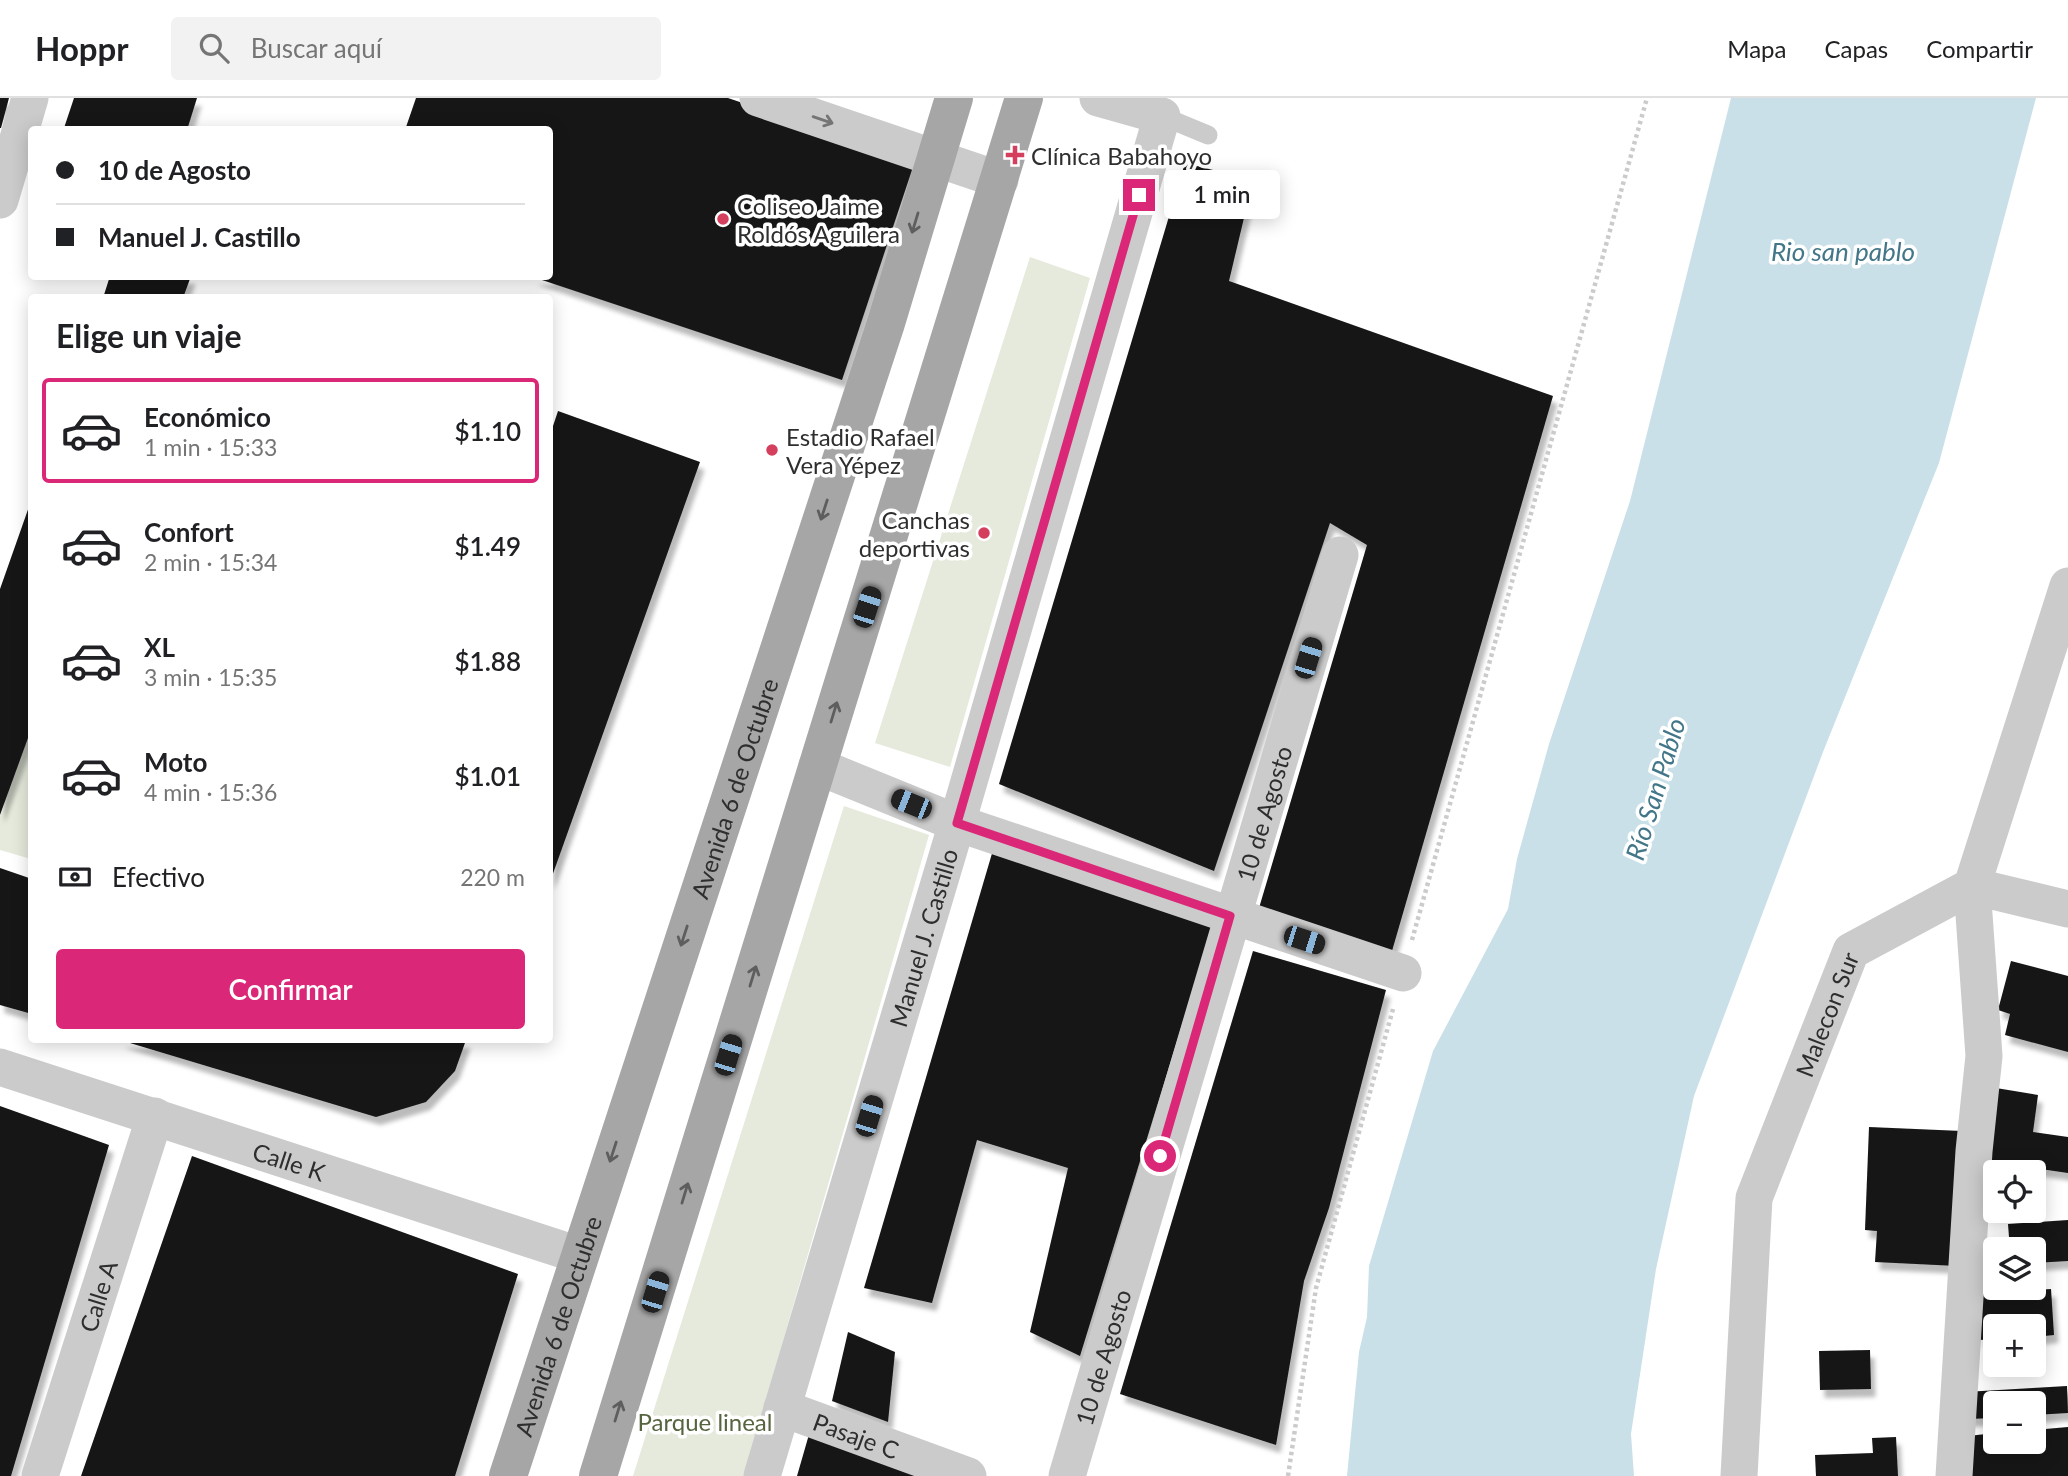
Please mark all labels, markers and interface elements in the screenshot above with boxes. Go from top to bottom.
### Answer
search box [171,17,661,80]
text: Hoppr [35,28,129,68]
icon: search [195,29,233,67]
text: Buscar aquí [251,32,382,64]
text: Mapa [1727,34,1786,63]
text: Capas [1824,34,1888,63]
text: Compartir [1926,34,2033,63]
one-way arrow [812,114,834,127]
place label: Clínica Babahoyo [1031,141,1212,170]
marker: Clínica Babahoyo [1005,145,1025,165]
text: 10 de Agosto [98,154,251,186]
callout: 1 min [1164,170,1279,220]
route end [1123,179,1155,211]
text: 1 min [1194,180,1250,208]
place label: Coliseo Jaime Roldós Aguilera [737,191,900,248]
marker: Coliseo Jaime Roldós Aguilera [715,211,731,227]
one-way arrow [907,212,920,234]
text: Manuel J. Castillo [98,221,301,253]
water label: Rio san pablo [1771,235,1915,267]
text: Elige un viaje [56,316,241,355]
icon: car [60,399,123,462]
text: Económico [144,401,271,433]
text: $1.10 [455,415,521,447]
place label: Estadio Rafael Vera Yépez [786,422,935,479]
text: 1 min · 15:33 [144,433,277,461]
marker: Estadio Rafael Vera Yépez [764,442,780,458]
one-way arrow [817,499,829,521]
place label: Canchas deportivas [859,505,970,562]
icon: car [60,514,123,577]
text: Confort [144,516,234,548]
marker: Canchas deportivas [976,525,992,541]
text: $1.49 [455,530,521,562]
text: 2 min · 15:34 [144,548,277,576]
car [851,584,884,630]
icon: car [60,629,123,692]
text: XL [144,631,175,663]
car [1292,635,1325,681]
text: $1.88 [455,645,521,677]
text: 3 min · 15:35 [144,663,277,691]
street label: Avenida 6 de Octubre [684,674,783,902]
one-way arrow [829,701,842,723]
water label: Río San Pablo [1618,714,1692,864]
street label: 10 de Agosto [1230,742,1297,885]
icon: car [60,744,123,807]
text: Moto [144,746,207,778]
text: $1.01 [455,760,521,792]
text: 4 min · 15:36 [144,778,277,806]
car [888,786,935,822]
street label: Manuel J. Castillo [883,845,963,1030]
icon: cash [56,858,94,896]
text: Efectivo [112,861,205,893]
text: 220 m [460,863,525,891]
one-way arrow [676,924,689,946]
car [1281,924,1328,956]
street label: Malecon Sur [1789,947,1864,1081]
button: Confirmar [56,949,525,1029]
one-way arrow [747,965,760,987]
car [712,1032,745,1078]
car [853,1093,886,1139]
street label: Calle K [249,1136,329,1186]
one-way arrow [606,1140,618,1162]
route start [1144,1140,1176,1172]
map controls [1983,1160,2046,1454]
button: locate [1983,1160,2046,1223]
one-way arrow [680,1183,693,1205]
street label: Avenida 6 de Octubre [508,1212,607,1440]
button: layers [1983,1237,2046,1300]
street label: Calle A [72,1256,123,1335]
car [639,1269,672,1315]
street label: 10 de Agosto [1068,1286,1136,1428]
button: + [1983,1314,2046,1377]
button: − [1983,1391,2046,1454]
one-way arrow [613,1400,625,1422]
street label: Pasaje C [809,1406,903,1464]
park label: Parque lineal [638,1407,772,1436]

